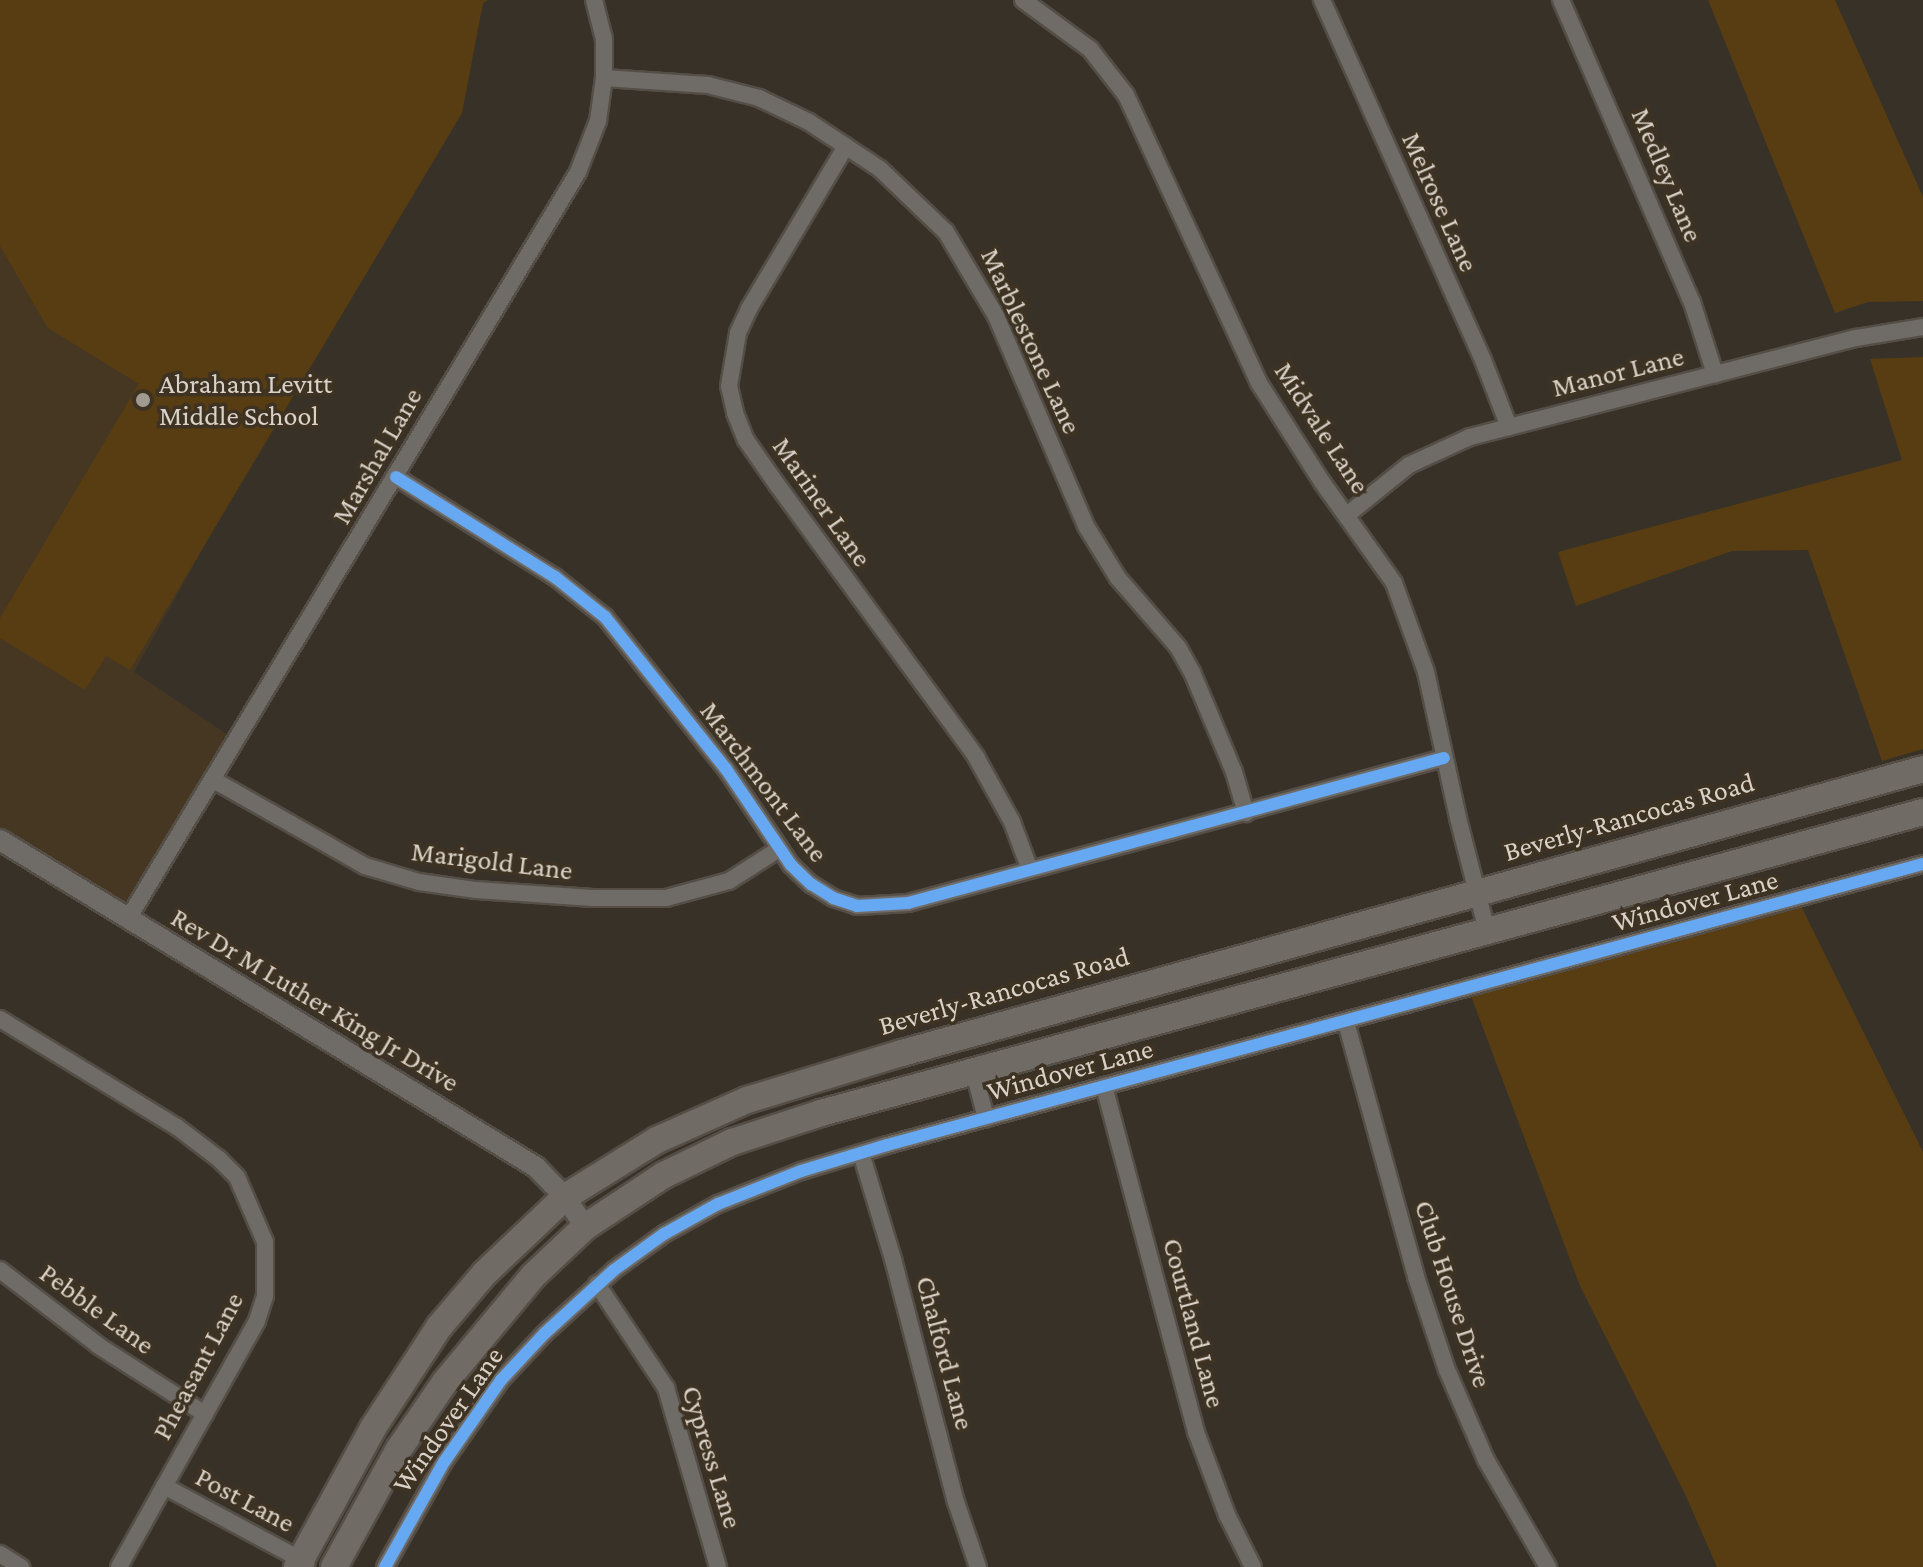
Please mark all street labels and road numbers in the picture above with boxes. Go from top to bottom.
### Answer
street label: Medley Lane [1624,103,1710,247]
street label: Melrose Lane [1394,127,1486,277]
street label: Marblestone Lane [973,243,1089,439]
street label: Manor Lane [1549,339,1687,405]
street label: Midvale Lane [1267,356,1377,500]
street label: Marshal Lane [324,382,430,530]
street label: Mariner Lane [765,431,879,573]
street label: Marchmont Lane [693,695,835,869]
street label: Beverly-Rancocas Road [1500,765,1758,869]
street label: Marigold Lane [409,834,575,888]
street label: Windover Lane [1608,863,1782,939]
street label: Rev Dr M Luther King Jr Drive [165,901,465,1099]
street label: Beverly-Rancocas Road [875,939,1133,1043]
street label: Windover Lane [983,1032,1157,1108]
street label: Club House Drive [1407,1196,1499,1392]
street label: Courtland Lane [1155,1235,1233,1411]
street label: Pebble Lane [33,1256,161,1362]
street label: Chalford Lane [908,1273,982,1433]
street label: Pheasant Lane [145,1287,251,1445]
street label: Windover Lane [385,1340,511,1500]
street label: Cypress Lane [674,1382,750,1532]
street label: Post Lane [190,1460,300,1540]

